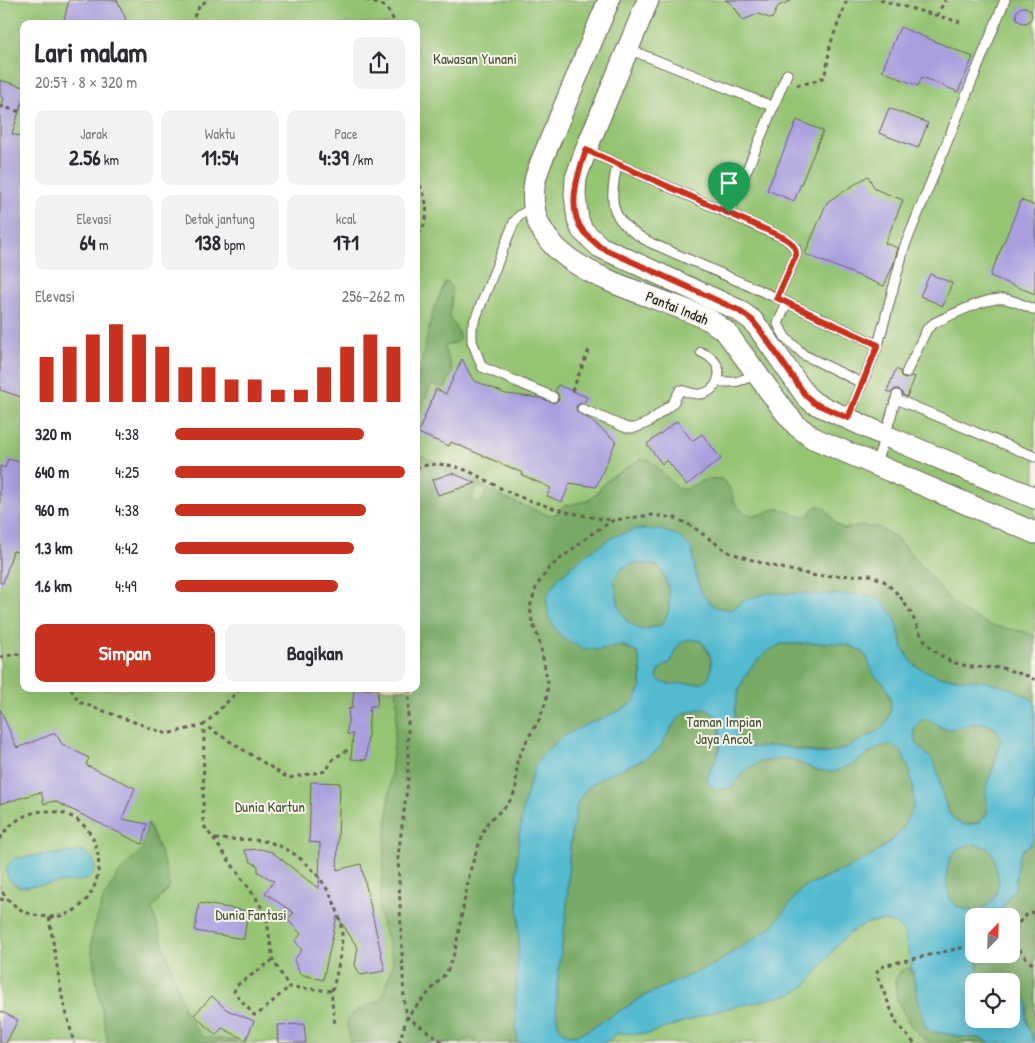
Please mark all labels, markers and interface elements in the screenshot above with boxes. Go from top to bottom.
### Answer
text: Lari malam [35,33,147,71]
button: share [353,37,405,89]
park label: Kawasan Yunani [433,48,517,69]
text: 20:57 · 8 × 320 m [35,71,137,93]
text: Jarak [80,124,108,143]
text: Waktu [205,124,235,143]
text: Pace [334,124,358,143]
text: 2.56 [69,143,101,172]
text: 11:54 [202,143,238,172]
text: 4:39 [319,143,349,172]
text: km [101,150,119,169]
text: /km [349,150,373,169]
pin [708,162,750,213]
icon: arrive [715,169,743,197]
text: Elevasi [76,209,112,228]
text: Detak jantung [185,209,255,228]
text: kcal [336,209,356,228]
text: 64 [79,228,96,257]
text: 138 [195,228,221,257]
text: 171 [333,228,359,257]
text: m [96,235,109,254]
text: bpm [221,235,245,254]
text: Elevasi [35,285,75,307]
text: 256–262 m [342,285,405,307]
street label: Pantai Indah [643,285,712,330]
text: 320 m [35,423,71,445]
text: 4:38 [115,423,139,445]
text: 640 m [35,461,69,483]
text: 4:25 [115,461,139,483]
text: 960 m [35,499,69,521]
text: 4:38 [115,499,139,521]
text: 1.3 km [35,537,73,559]
text: 4:42 [115,537,138,559]
text: 1.6 km [35,575,72,597]
text: 4:49 [115,575,137,597]
button: Simpan [35,624,215,682]
button: Bagikan [225,624,405,682]
park label: Taman Impian Jaya Ancol [686,711,762,749]
park label: Dunia Kartun [235,796,305,817]
park label: Dunia Fantasi [215,904,287,925]
north arrow [965,908,1020,962]
map controls [965,908,1020,1028]
button: locate [965,973,1020,1028]

